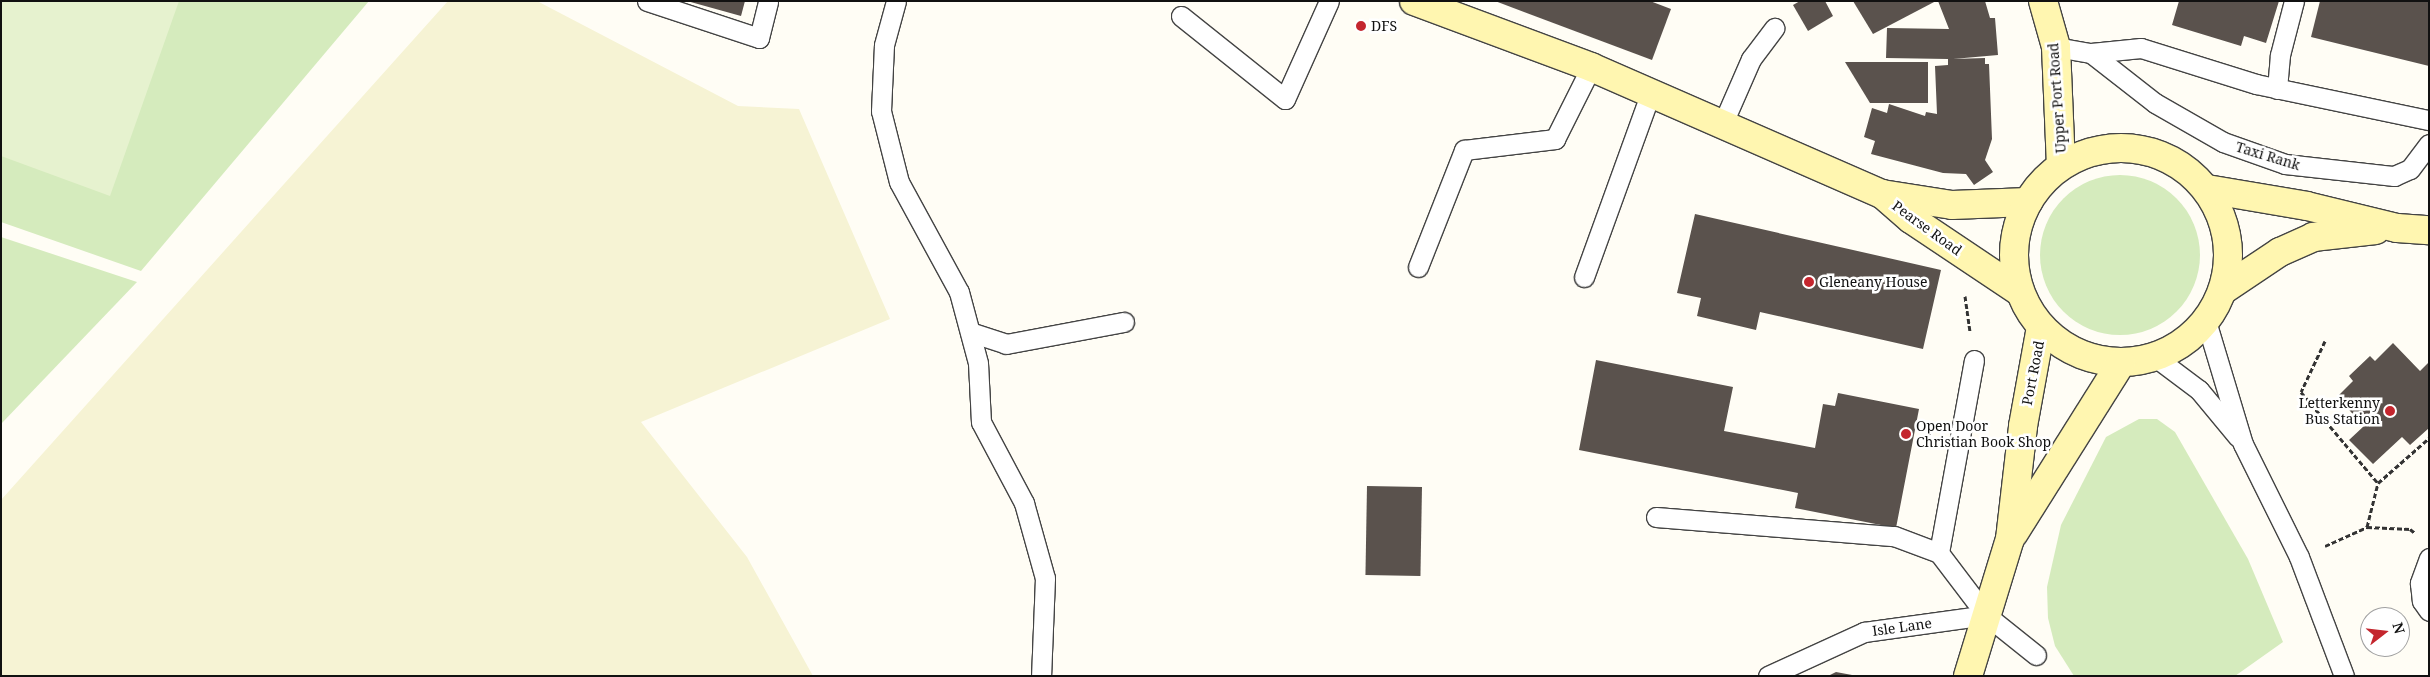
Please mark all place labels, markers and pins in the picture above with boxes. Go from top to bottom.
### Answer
place label: DFS [1371,18,1397,34]
marker: DFS [1355,20,1367,32]
place label: Gleneany House [1819,274,1927,290]
marker: Gleneany House [1803,276,1815,288]
place label: Letterkenny Bus Station [2299,395,2380,428]
marker: Letterkenny Bus Station [2384,405,2396,417]
place label: Open Door Christian Book Shop [1916,418,2051,451]
marker: Open Door Christian Book Shop [1900,428,1912,440]

